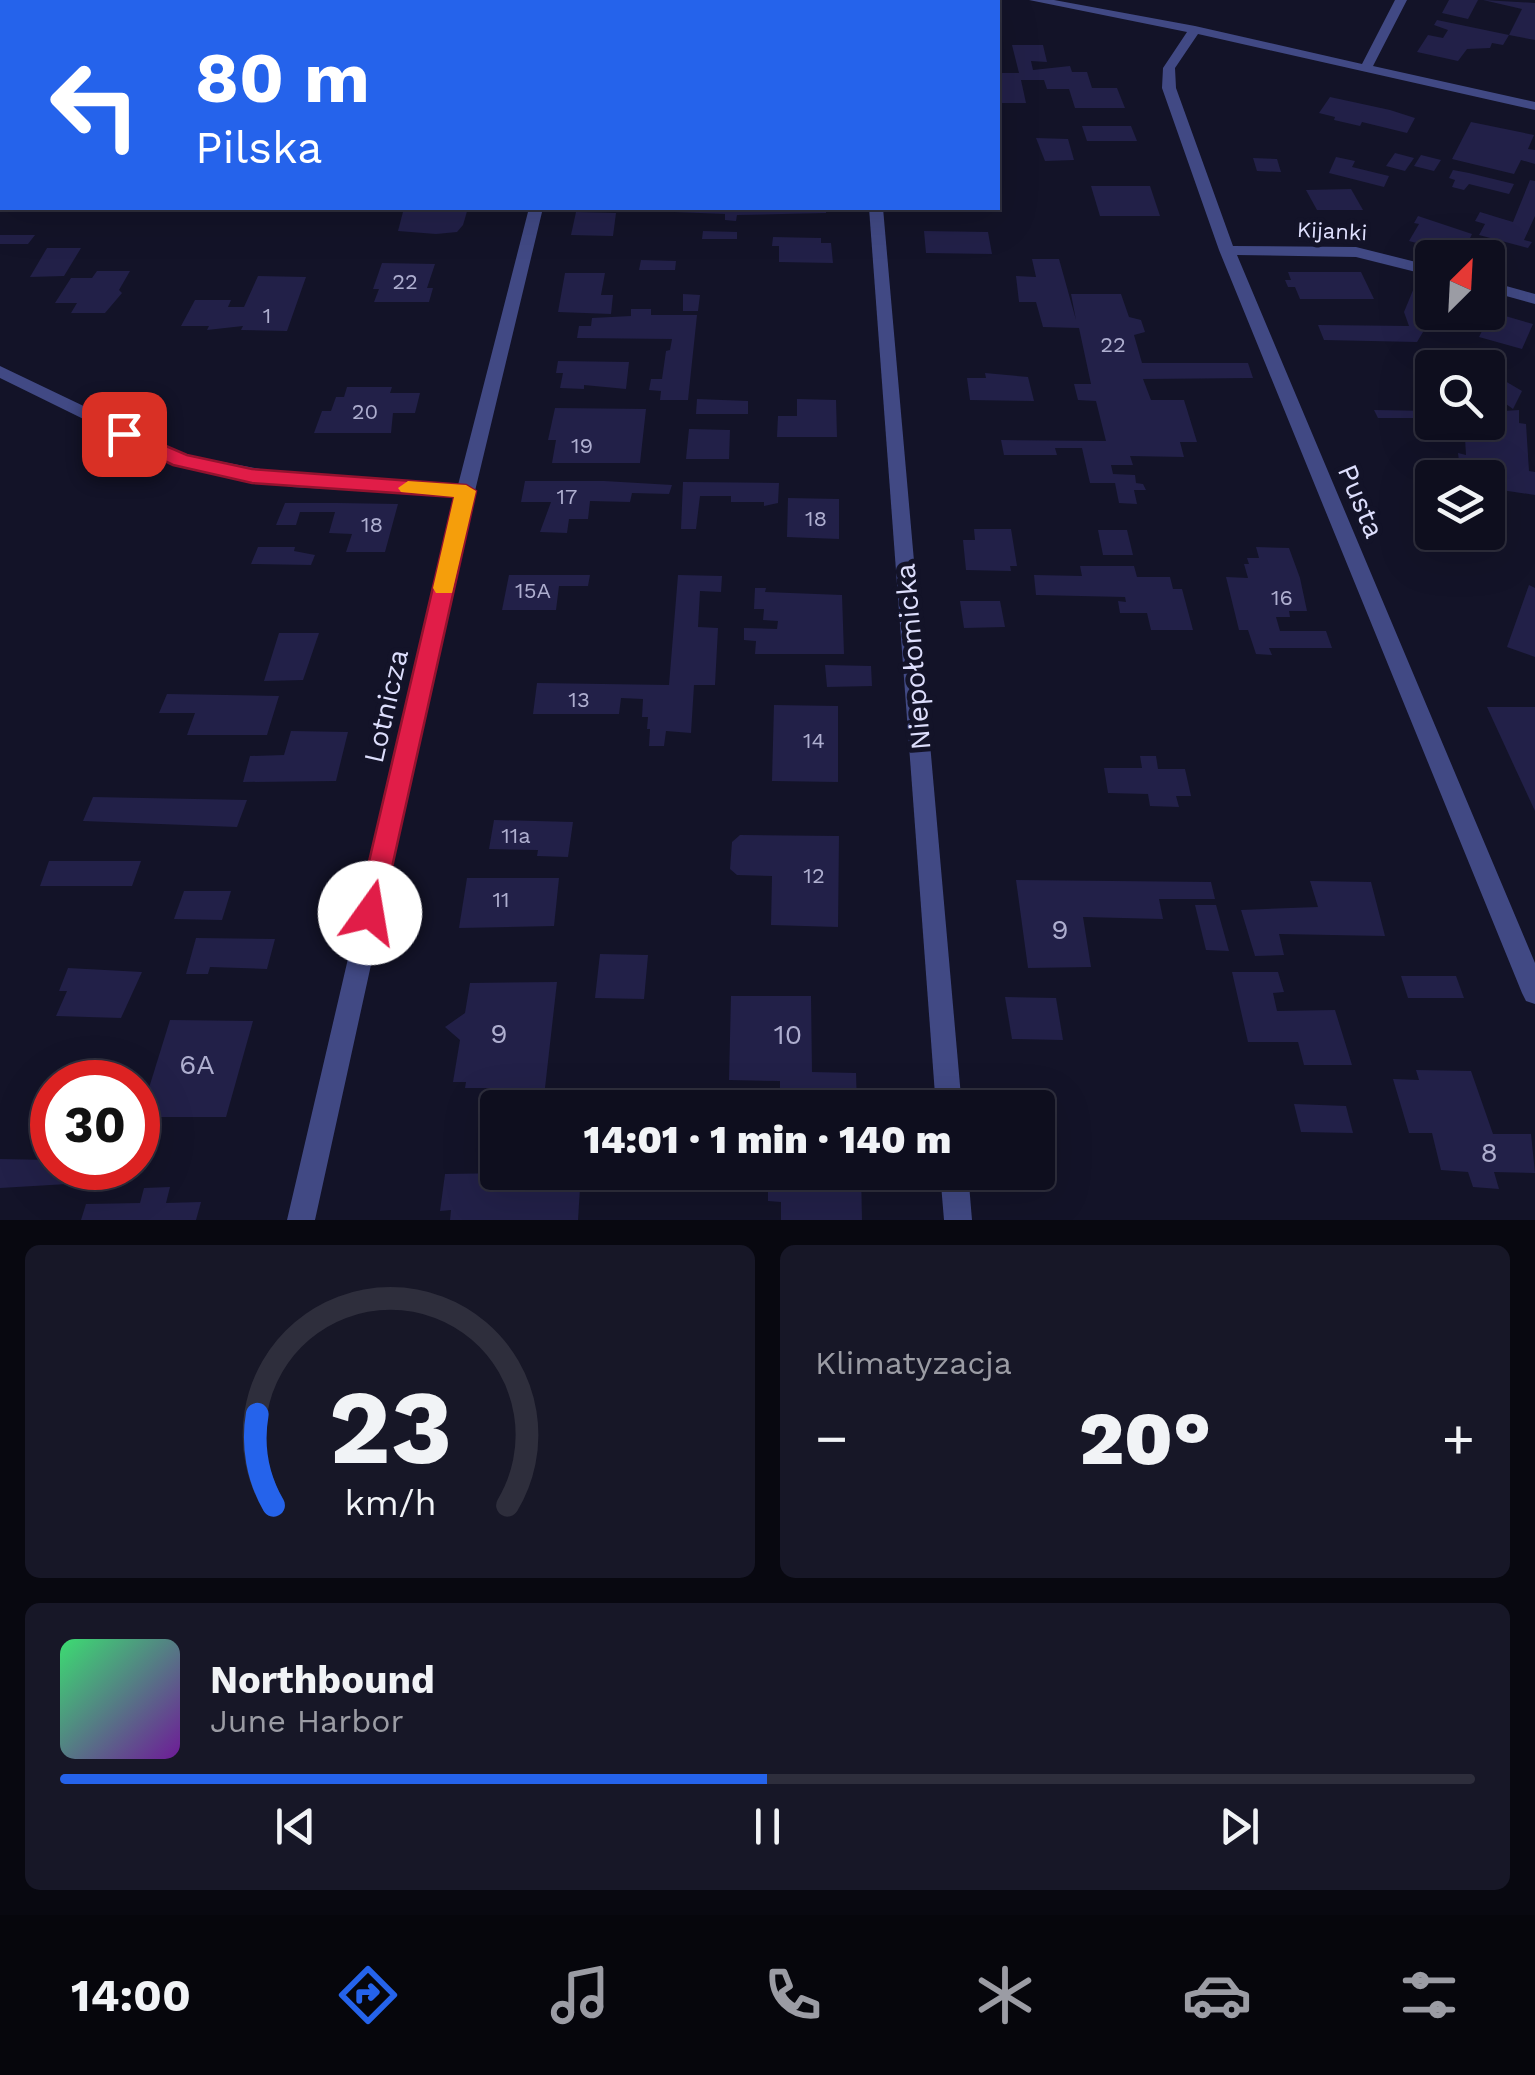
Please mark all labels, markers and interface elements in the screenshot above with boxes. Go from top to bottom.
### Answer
text: 80 m [195,37,370,119]
icon: left [30,40,160,170]
text: Pilska [195,121,322,174]
street label: Kijanki [1296,217,1368,245]
north arrow [1415,240,1505,330]
map controls [1415,240,1505,550]
house number: 22 [392,269,418,294]
house number: 1 [263,303,271,328]
house number: 22 [1100,332,1126,357]
button: search [1415,350,1505,440]
pin [82,392,167,477]
house number: 20 [352,399,378,424]
icon: arrive [97,407,152,462]
house number: 19 [571,433,593,458]
street label: Pusta [1331,459,1391,543]
button: layers [1415,460,1505,550]
house number: 17 [557,484,577,509]
house number: 18 [805,506,827,531]
house number: 18 [361,512,383,537]
street label: Niepołomicka [888,562,938,752]
house number: 15A [515,578,551,603]
house number: 16 [1271,585,1293,610]
street label: Lotnicza [357,646,415,766]
house number: 13 [568,687,590,712]
house number: 14 [803,728,825,753]
house number: 11a [501,823,531,848]
position arrow [318,861,422,965]
house number: 12 [803,863,825,888]
house number: 11 [492,887,510,912]
house number: 9 [1051,913,1069,946]
house number: 9 [490,1017,508,1050]
house number: 10 [774,1018,802,1051]
house number: 6A [179,1048,215,1081]
speed limit sign: 30 [30,1060,160,1190]
text: 14:01 · 1 min · 140 m [584,1118,951,1162]
house number: 8 [1480,1136,1498,1169]
text: Klimatyzacja [815,1344,1012,1382]
text: 23 [328,1366,452,1488]
text: 20° [1079,1394,1211,1482]
text: − [815,1406,848,1470]
text: + [1442,1406,1475,1470]
text: km/h [344,1482,436,1524]
text: Northbound [210,1658,435,1702]
text: June Harbor [210,1702,404,1740]
icon: previous [268,1799,323,1854]
icon: pause [740,1799,795,1854]
icon: next [1212,1799,1267,1854]
icon: directions [333,1960,403,2030]
icon: music [545,1960,615,2030]
icon: phone [758,1960,828,2030]
icon: climate [970,1960,1040,2030]
icon: car [1182,1960,1252,2030]
icon: filters [1394,1960,1464,2030]
text: 14:00 [71,1969,191,2022]

